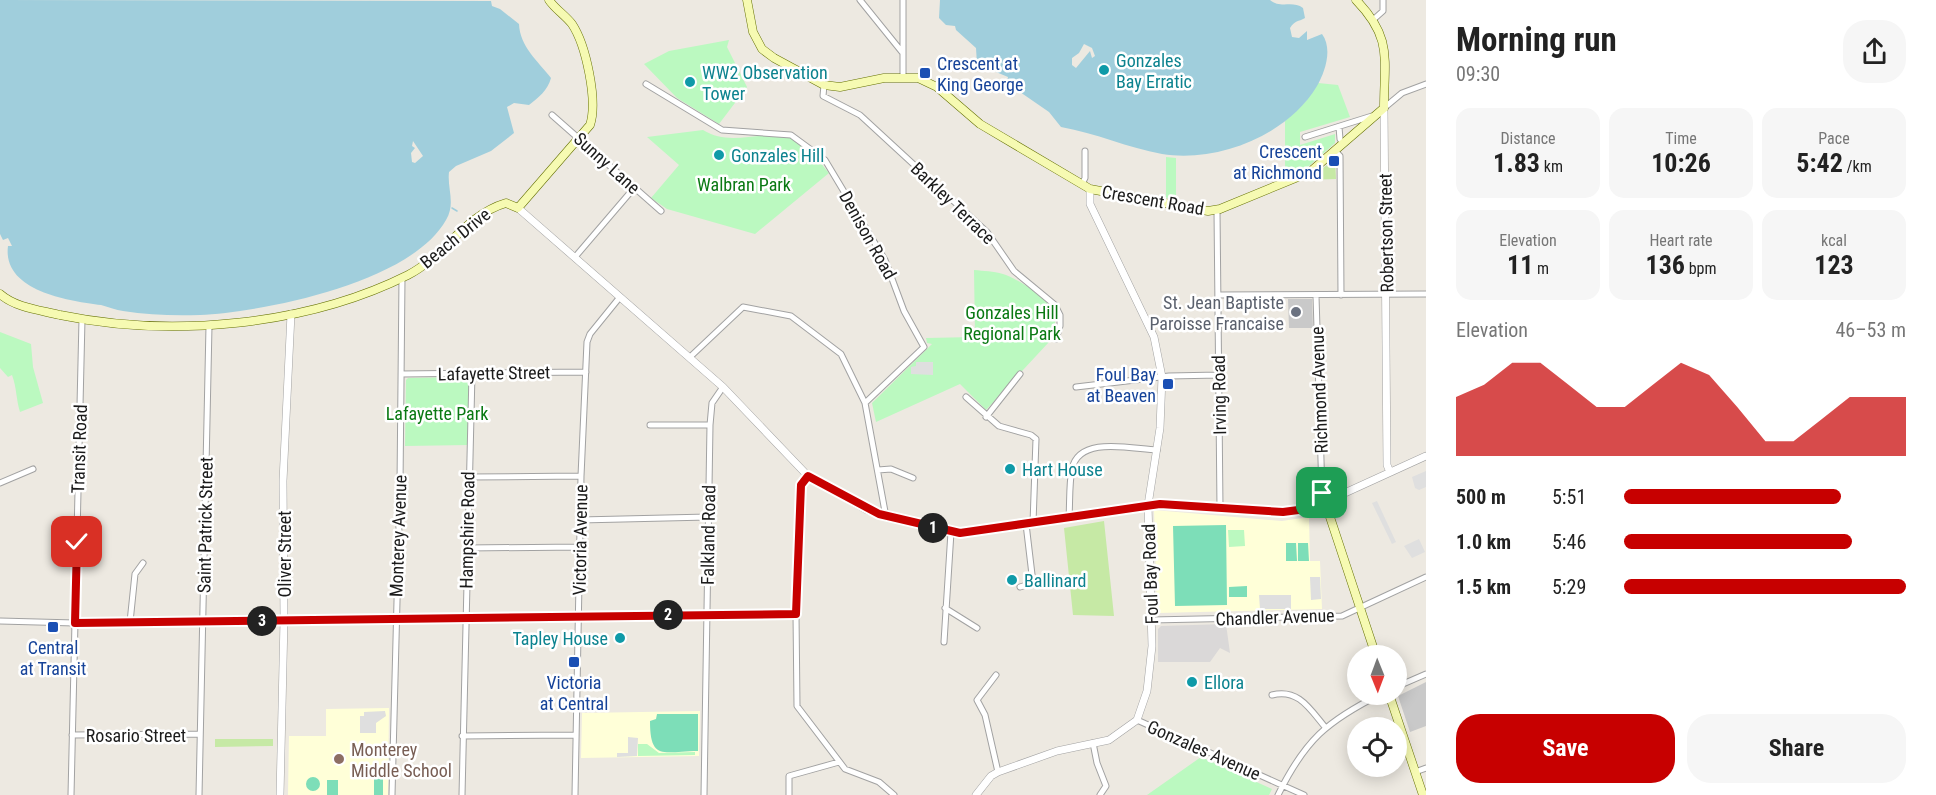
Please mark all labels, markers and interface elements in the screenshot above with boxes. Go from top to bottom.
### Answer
text: Morning run [1456,20,1617,59]
button: share [1843,20,1906,83]
place label: Gonzales Bay Erratic [1116,50,1192,92]
place label: Crescent at King George [937,53,1023,95]
place label: WW2 Observation Tower [702,62,828,104]
text: 09:30 [1456,62,1500,86]
marker: Gonzales Bay Erratic [1097,63,1111,77]
marker: Crescent at King George [918,66,932,80]
marker: WW2 Observation Tower [683,75,697,89]
street label: Sunny Lane [570,128,644,198]
text: Distance [1500,129,1556,148]
text: Time [1665,129,1697,148]
text: Pace [1818,129,1850,148]
place label: Crescent at Richmond [1233,141,1322,183]
place label: Gonzales Hill [731,145,824,166]
marker: Gonzales Hill [712,148,726,162]
text: 1.83 [1493,148,1540,178]
text: 10:26 [1651,148,1711,178]
text: 5:42 [1796,148,1843,178]
marker: Crescent at Richmond [1327,154,1341,168]
text: km [1540,157,1563,176]
text: /km [1843,157,1872,176]
street label: Barkley Terrace [907,158,999,248]
street label: Robertson Street [1374,173,1398,293]
park label: Walbran Park [697,174,791,195]
street label: Crescent Road [1100,181,1206,219]
street label: Denison Road [835,187,901,283]
street label: Beach Drive [416,203,494,273]
text: Elevation [1499,231,1557,250]
text: Heart rate [1649,231,1713,250]
text: kcal [1821,231,1847,250]
text: 11 [1507,250,1533,280]
text: 136 [1646,250,1685,280]
text: 123 [1814,250,1854,280]
text: m [1533,259,1549,278]
text: bpm [1685,259,1716,278]
place label: St. Jean Baptiste Paroisse Francaise [1149,292,1284,334]
park label: Gonzales Hill Regional Park [963,302,1061,344]
marker: St. Jean Baptiste Paroisse Francaise [1289,305,1303,319]
text: Elevation [1456,318,1528,342]
text: 46–53 m [1835,318,1906,342]
street label: Richmond Avenue [1306,326,1332,454]
street label: Irving Road [1208,355,1230,435]
street label: Lafayette Street [438,362,550,384]
place label: Foul Bay at Beaven [1086,364,1156,406]
marker: Foul Bay at Beaven [1161,377,1175,391]
park label: Lafayette Park [386,403,488,424]
street label: Transit Road [67,404,91,494]
street label: Saint Patrick Street [193,457,217,593]
place label: Hart House [1022,459,1103,480]
marker: Hart House [1003,462,1017,476]
pin [1296,467,1347,518]
street label: Hampshire Road [455,471,479,589]
street label: Monterey Avenue [385,475,411,597]
icon: arrive [1305,476,1338,509]
street label: Victoria Avenue [569,484,591,596]
street label: Falkland Road [697,485,719,585]
text: 500 m [1456,485,1506,509]
text: 5:51 [1552,485,1586,509]
street label: Oliver Street [274,511,295,597]
pin: 1 [918,513,948,543]
pin [51,516,102,567]
text: 1 [929,518,937,537]
street label: Foul Bay Road [1138,523,1162,625]
icon: check [60,525,93,558]
text: 1.0 km [1456,530,1511,554]
text: 5:46 [1552,530,1586,554]
place label: Ballinard [1024,570,1086,591]
marker: Ballinard [1005,573,1019,587]
text: 1.5 km [1456,575,1511,599]
text: 5:29 [1552,575,1586,599]
pin: 2 [653,600,683,630]
street label: Chandler Avenue [1215,604,1335,630]
text: 2 [664,605,672,624]
pin: 3 [247,606,277,636]
text: 3 [258,611,266,630]
marker: Central at Transit [46,620,60,634]
place label: Tapley House [512,628,608,649]
marker: Tapley House [613,631,627,645]
place label: Central at Transit [20,637,86,679]
north arrow [1347,645,1407,705]
map controls [1347,645,1407,777]
marker: Victoria at Central [567,655,581,669]
place label: Victoria at Central [540,672,608,714]
place label: Ellora [1204,672,1244,693]
marker: Ellora [1185,675,1199,689]
button: Save [1456,714,1675,783]
button: Share [1687,714,1906,783]
street label: Gonzales Avenue [1144,716,1264,784]
button: locate [1347,717,1407,777]
street label: Rosario Street [86,725,186,746]
place label: Monterey Middle School [351,739,452,781]
marker: Monterey Middle School [332,752,346,766]

